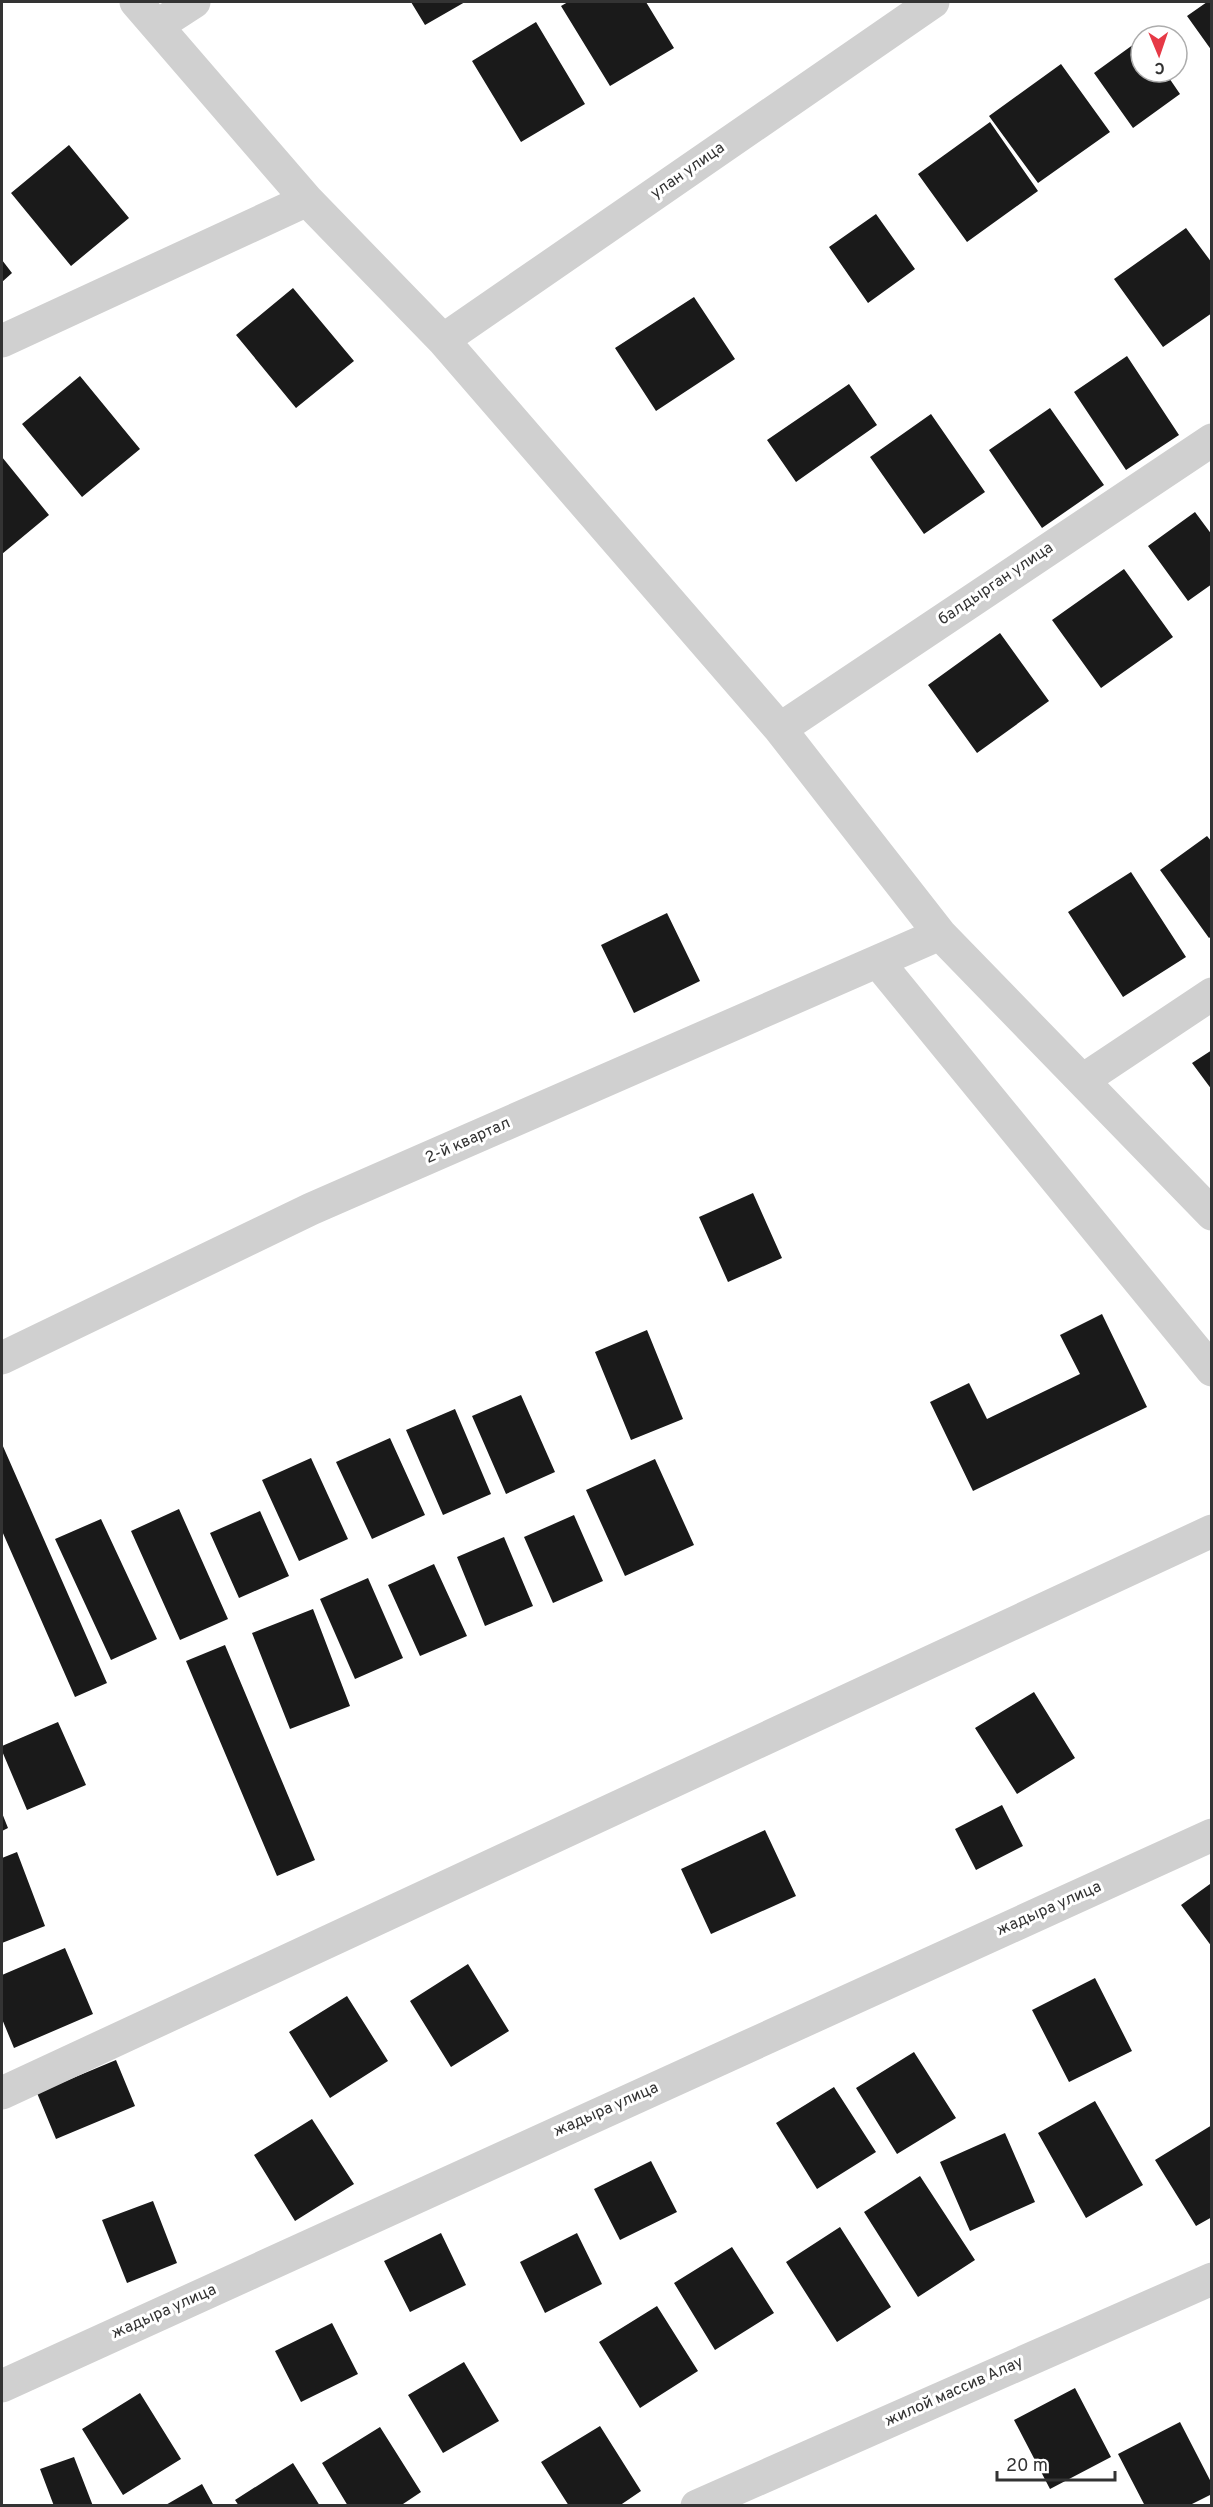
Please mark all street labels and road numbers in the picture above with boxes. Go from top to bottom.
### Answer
street label: улан улица [647,138,729,204]
street label: балдырган улица [935,538,1057,630]
street label: 2-й квартал [422,1113,514,1169]
street label: жадыра улица [993,1877,1105,1941]
street label: жадыра улица [550,2078,662,2142]
street label: жадыра улица [108,2280,220,2344]
street label: жилой массив Алау [881,2352,1027,2432]

